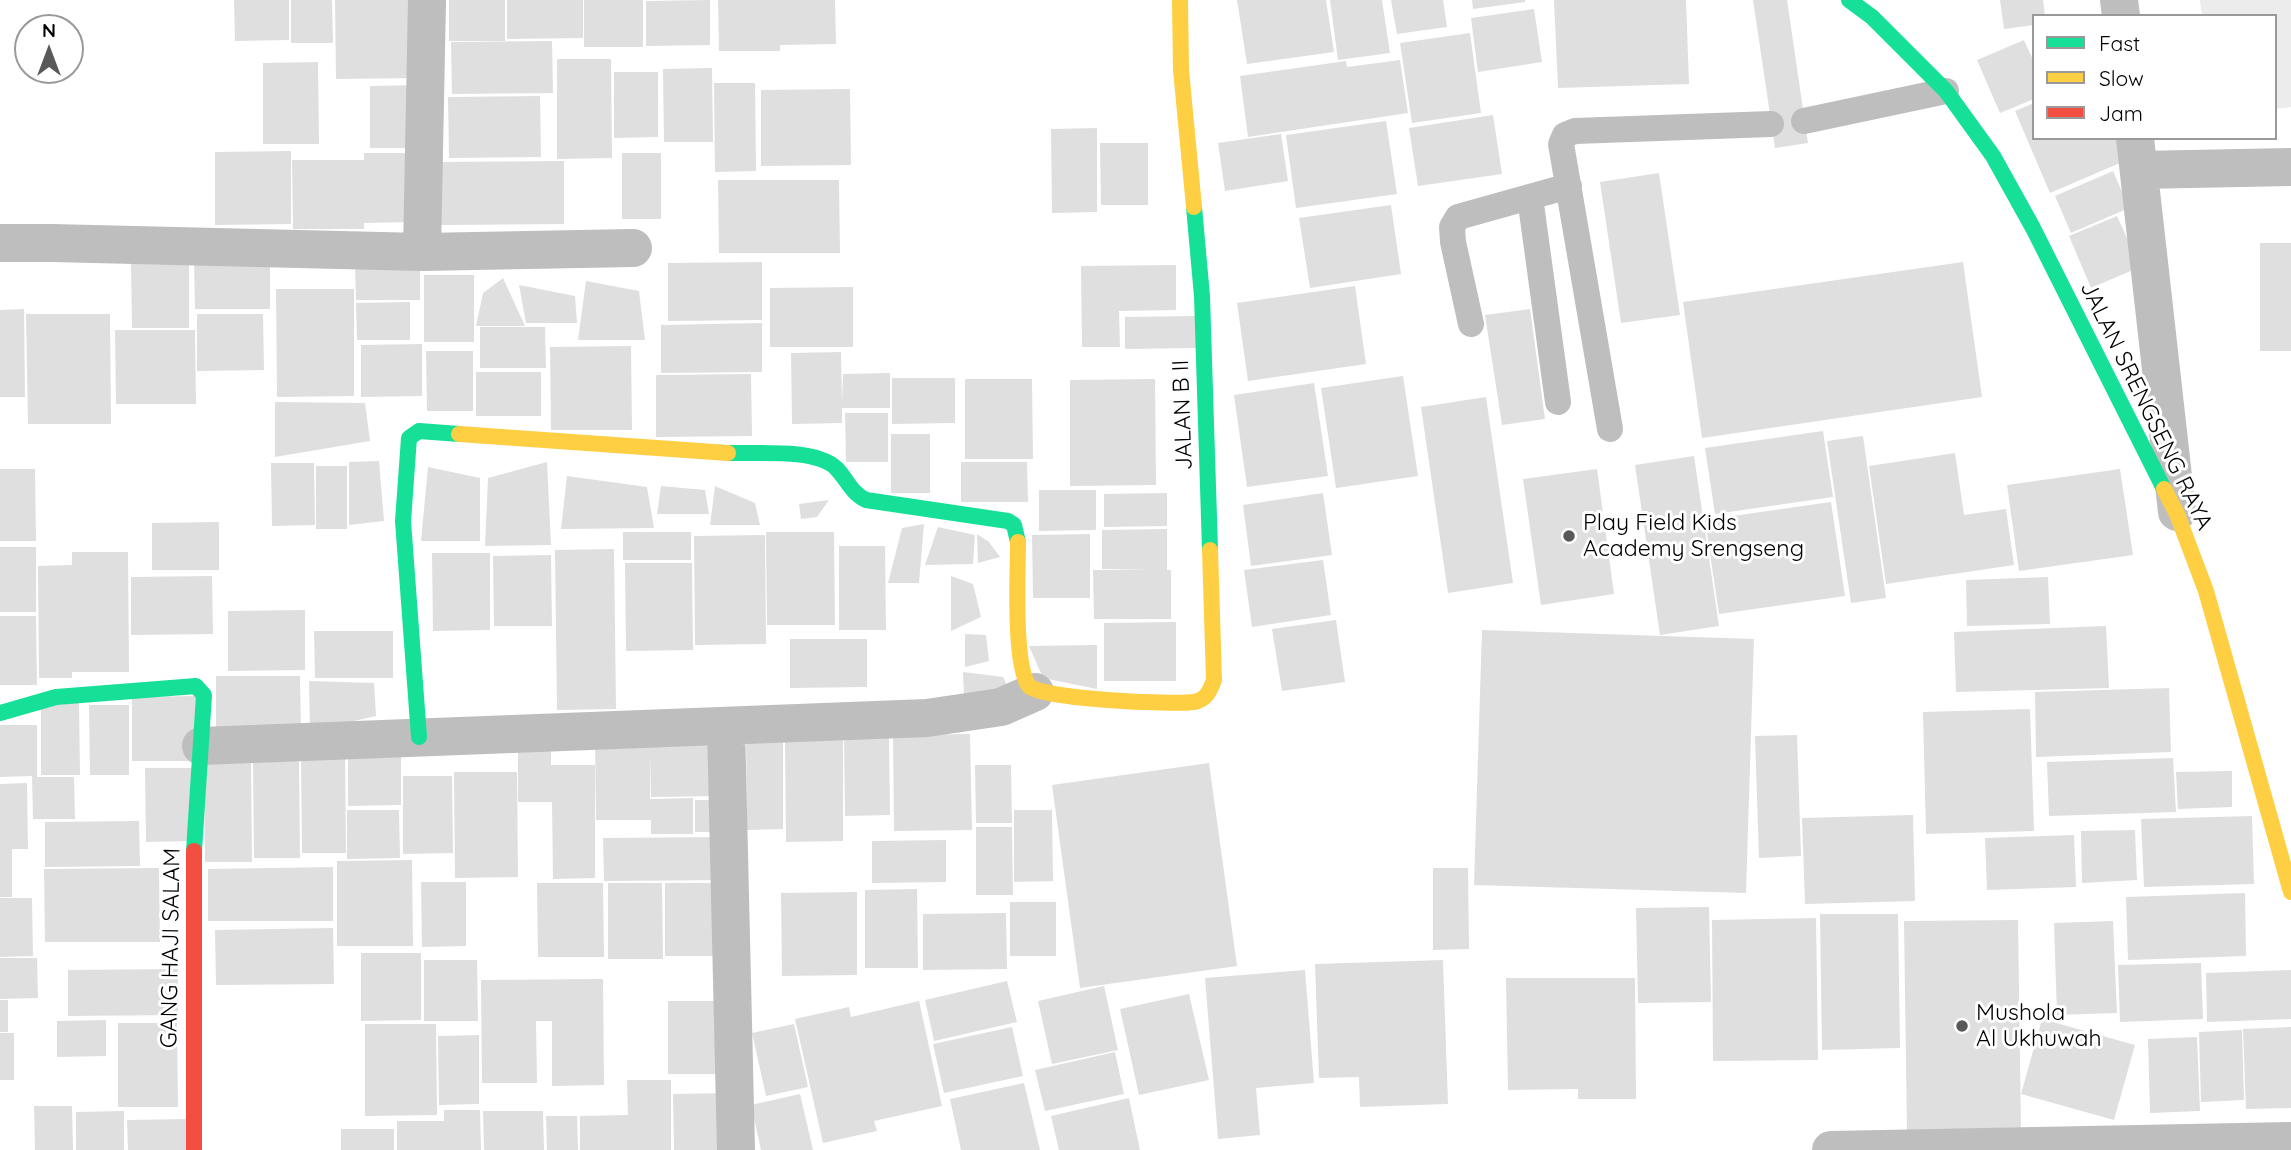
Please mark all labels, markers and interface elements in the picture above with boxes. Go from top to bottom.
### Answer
north arrow [14,14,84,84]
legend [2032,14,2277,140]
text: N [42,18,56,42]
text: Fast [2099,30,2140,56]
text: Slow [2099,65,2144,91]
text: Jam [2099,100,2143,126]
street label: JALAN SRENGSENG RAYA [2074,277,2218,535]
street label: JALAN B II [1167,359,1199,471]
place label: Play Field Kids Academy Srengseng [1583,509,1804,563]
marker: Play Field Kids Academy Srengseng [1561,528,1577,544]
street label: GANG HAJI SALAM [155,848,187,1048]
place label: Mushola Al Ukhuwah [1976,999,2102,1053]
marker: Mushola Al Ukhuwah [1954,1018,1970,1034]

